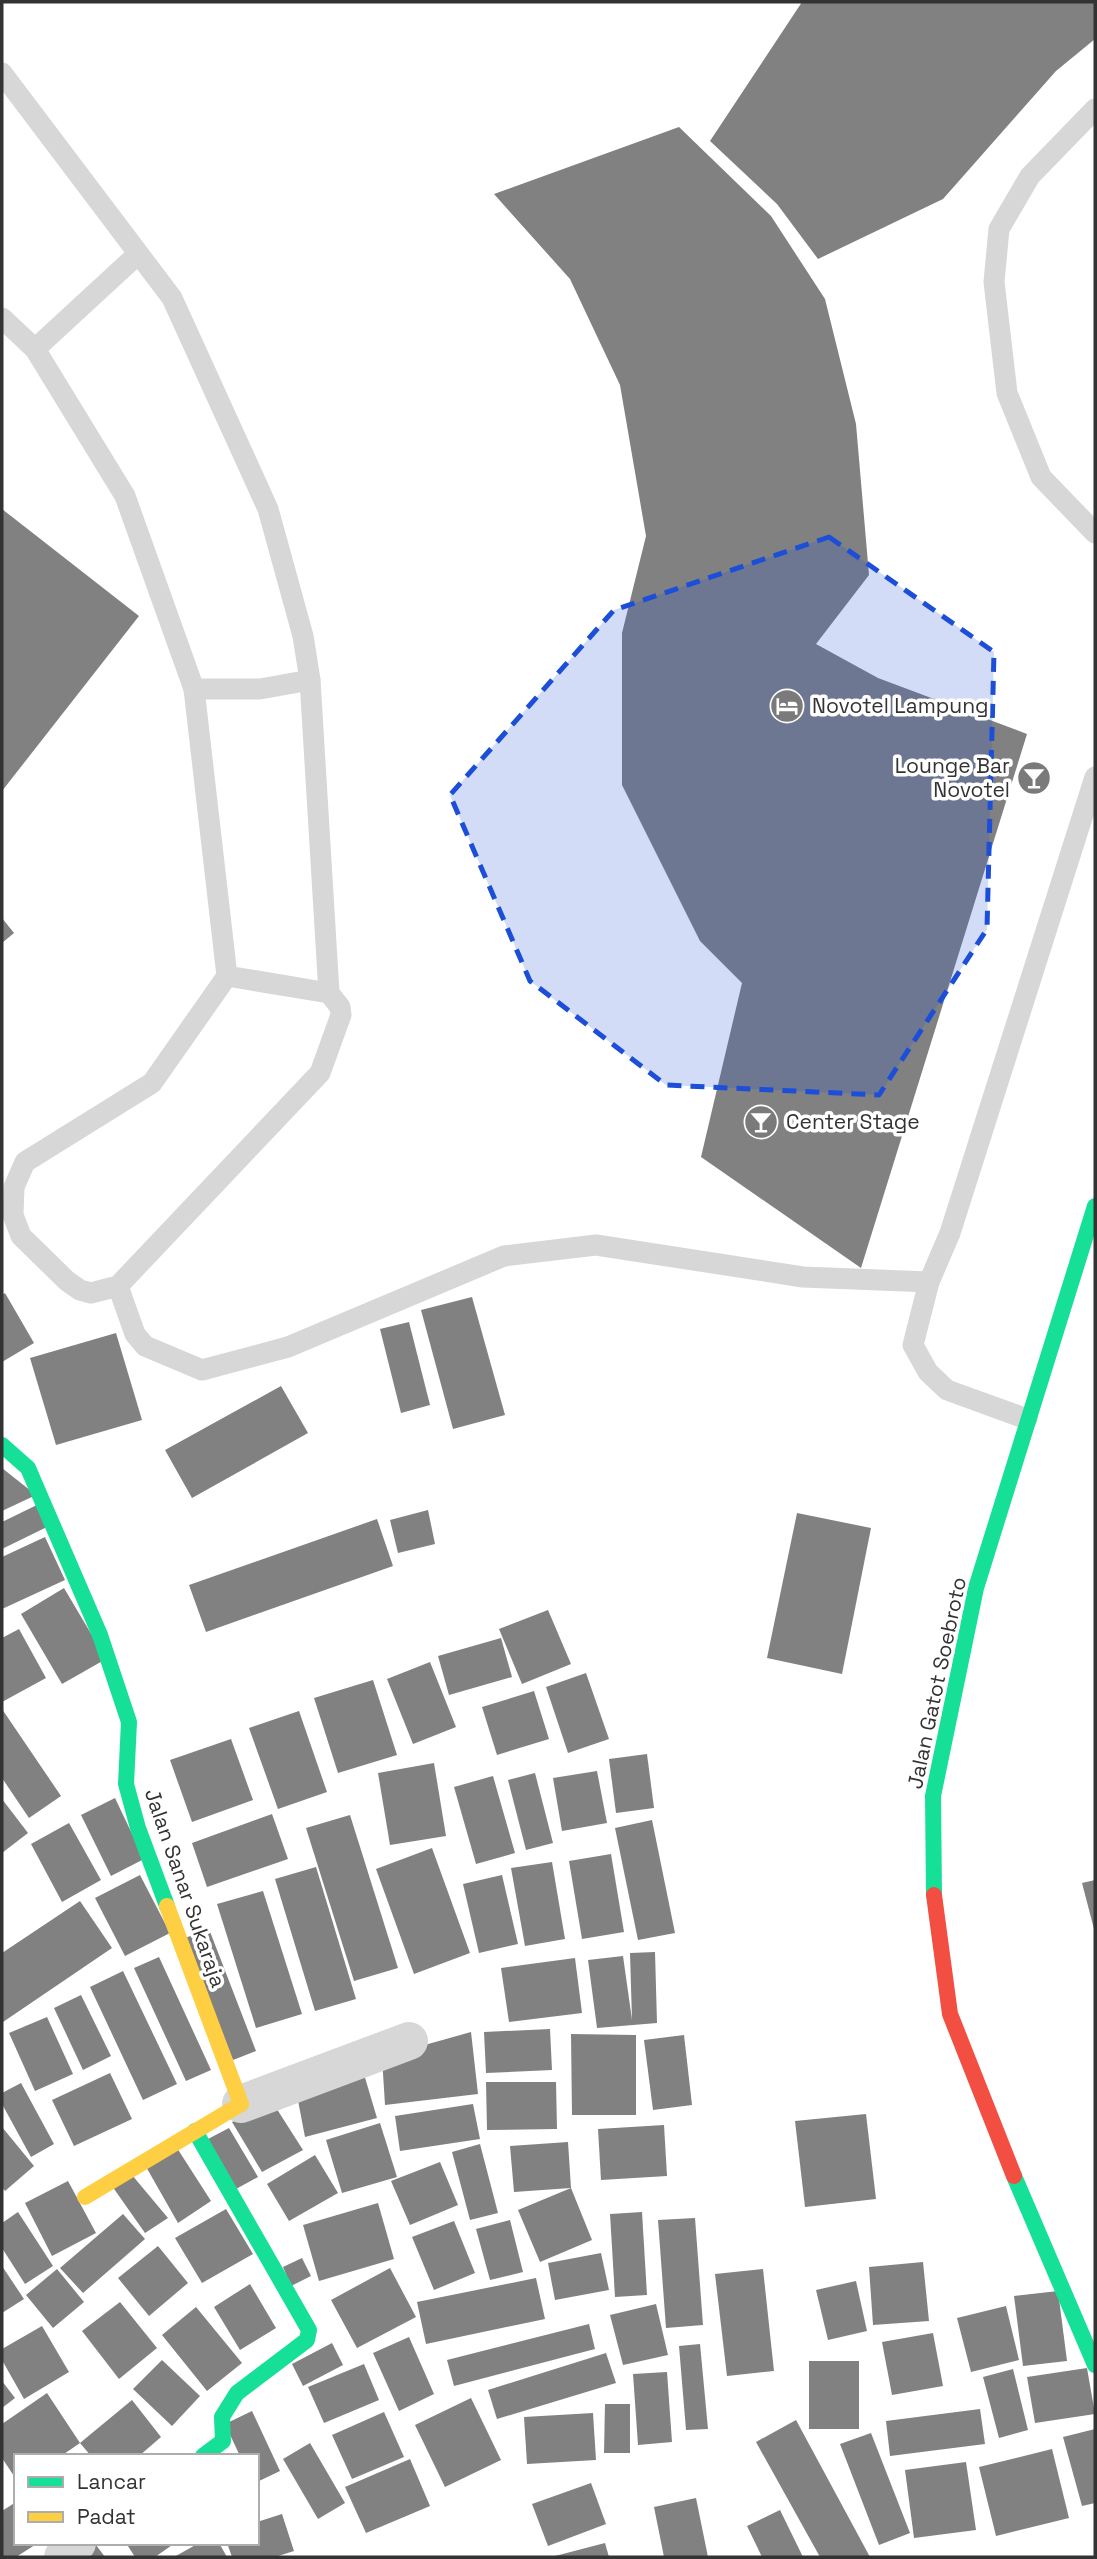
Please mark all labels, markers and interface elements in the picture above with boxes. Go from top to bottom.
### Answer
hotel icon: Novotel Lampung [768,687,806,725]
place label: Novotel Lampung [812,692,989,719]
place label: Lounge Bar Novotel [895,752,1010,803]
bar icon: Lounge Bar Novotel [1015,759,1053,797]
bar icon: Center Stage [742,1103,780,1141]
place label: Center Stage [786,1108,920,1135]
street label: Jalan Gatot Soebroto [901,1575,972,1791]
street label: Jalan Sanar Sukaraja [139,1785,232,1991]
legend [14,2454,259,2545]
text: Lancar [77,2468,146,2495]
text: Padat [77,2503,136,2530]

